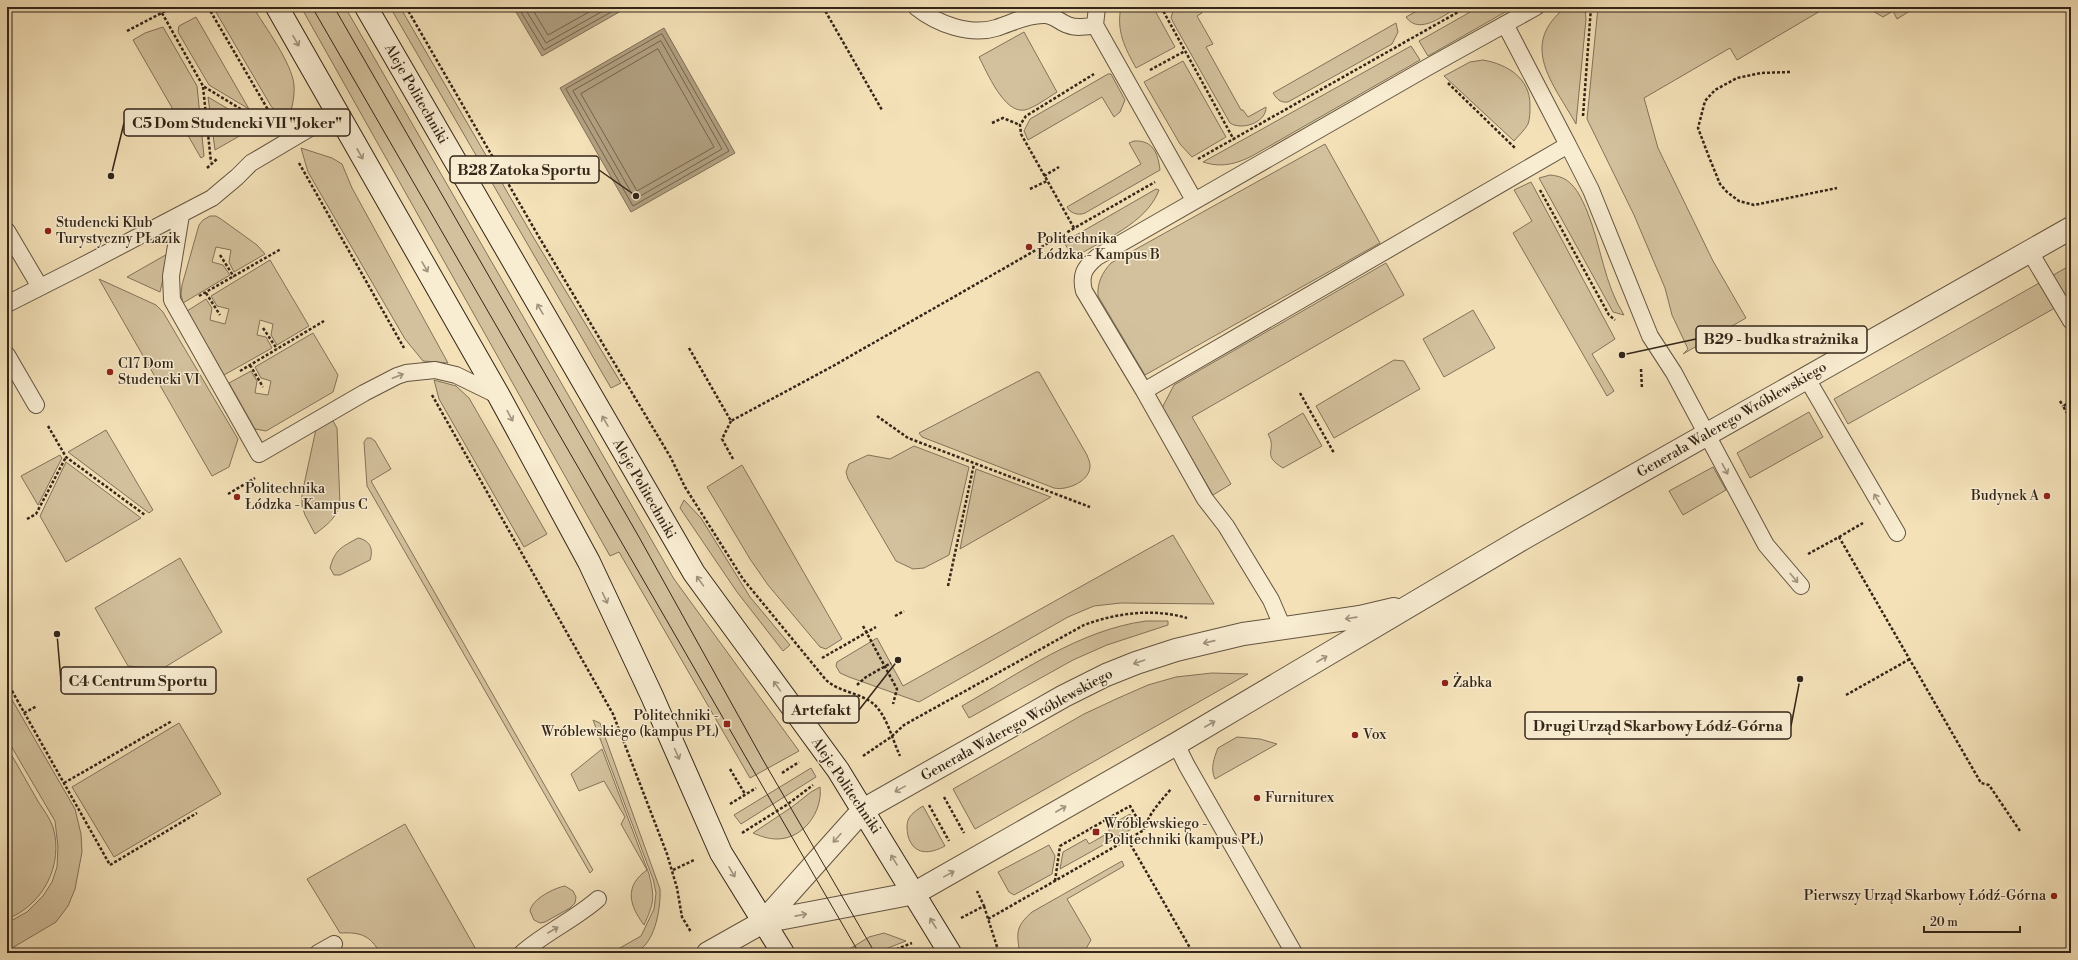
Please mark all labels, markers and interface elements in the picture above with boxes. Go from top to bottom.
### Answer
one-way arrow [293,35,301,47]
street label: Aleje Politechniki [380,40,452,148]
callout: C5 Dom Studencki VII "Joker" [124,109,350,136]
text: C5 Dom Studencki VII "Joker" [132,114,342,133]
one-way arrow [357,148,365,160]
callout: B28 Zatoka Sportu [450,156,599,183]
text: B28 Zatoka Sportu [457,161,592,180]
place label: Studencki Klub Turystyczny PŁazik [56,214,181,248]
marker: Studencki Klub Turystyczny PŁazik [43,226,53,236]
place label: Politechnika Łódzka - Kampus B [1037,230,1160,264]
marker: Politechnika Łódzka - Kampus B [1024,242,1034,252]
one-way arrow [421,261,429,273]
one-way arrow [535,303,543,315]
callout: B29 - budka strażnika [1696,326,1867,353]
text: B29 - budka strażnika [1703,330,1859,349]
place label: C17 Dom Studencki VI [118,355,200,389]
street label: Generała Walerego Wróblewskiego [1634,358,1830,482]
marker: C17 Dom Studencki VI [105,367,115,377]
one-way arrow [392,371,404,379]
one-way arrow [506,410,514,422]
one-way arrow [600,415,608,427]
street label: Aleje Politechniki [608,435,680,543]
one-way arrow [1721,463,1729,475]
place label: Politechnika Łódzka - Kampus C [245,480,368,514]
place label: Budynek A [1970,487,2039,505]
marker: Budynek A [2042,491,2052,501]
marker: Politechnika Łódzka - Kampus C [232,492,242,502]
one-way arrow [1872,493,1880,505]
one-way arrow [1790,573,1799,583]
one-way arrow [696,576,704,587]
one-way arrow [602,591,609,603]
one-way arrow [1345,614,1358,622]
one-way arrow [1203,639,1216,646]
one-way arrow [1316,654,1328,662]
one-way arrow [1132,659,1145,666]
street label: Generała Walerego Wróblewskiego [918,665,1116,785]
callout: C4 Centrum Sportu [61,667,216,694]
text: C4 Centrum Sportu [69,672,208,691]
place label: Żabka [1453,672,1493,692]
marker: Żabka [1440,678,1450,688]
one-way arrow [772,681,781,692]
callout: Artefakt [783,696,859,723]
text: Artefakt [790,701,852,720]
place label: Politechniki - Wróblewskiego (kampus PŁ) [540,707,719,741]
callout: Drugi Urząd Skarbowy Łódź-Górna [1525,712,1791,739]
text: Drugi Urząd Skarbowy Łódź-Górna [1533,717,1784,736]
marker: Politechniki - Wróblewskiego (kampus PŁ) [722,719,732,729]
one-way arrow [1204,720,1216,728]
place label: Vox [1362,726,1387,744]
marker: Vox [1350,730,1360,740]
street label: Aleje Politechniki [806,733,885,838]
one-way arrow [674,748,681,760]
one-way arrow [895,785,907,793]
place label: Furniturex [1265,789,1335,807]
marker: Furniturex [1252,793,1262,803]
one-way arrow [1055,805,1067,813]
place label: Wróblewskiego - Politechniki (kampus PŁ) [1103,815,1264,849]
marker: Wróblewskiego - Politechniki (kampus PŁ) [1091,827,1101,837]
one-way arrow [833,833,842,843]
one-way arrow [890,854,898,866]
one-way arrow [728,866,736,878]
one-way arrow [943,870,955,878]
place label: Pierwszy Urząd Skarbowy Łódź-Górna [1804,887,2047,905]
marker: Pierwszy Urząd Skarbowy Łódź-Górna [2049,891,2059,901]
scale bar [1924,908,2020,934]
one-way arrow [794,910,807,918]
text: 20 m [1930,915,1958,930]
one-way arrow [929,918,937,929]
one-way arrow [547,925,559,933]

